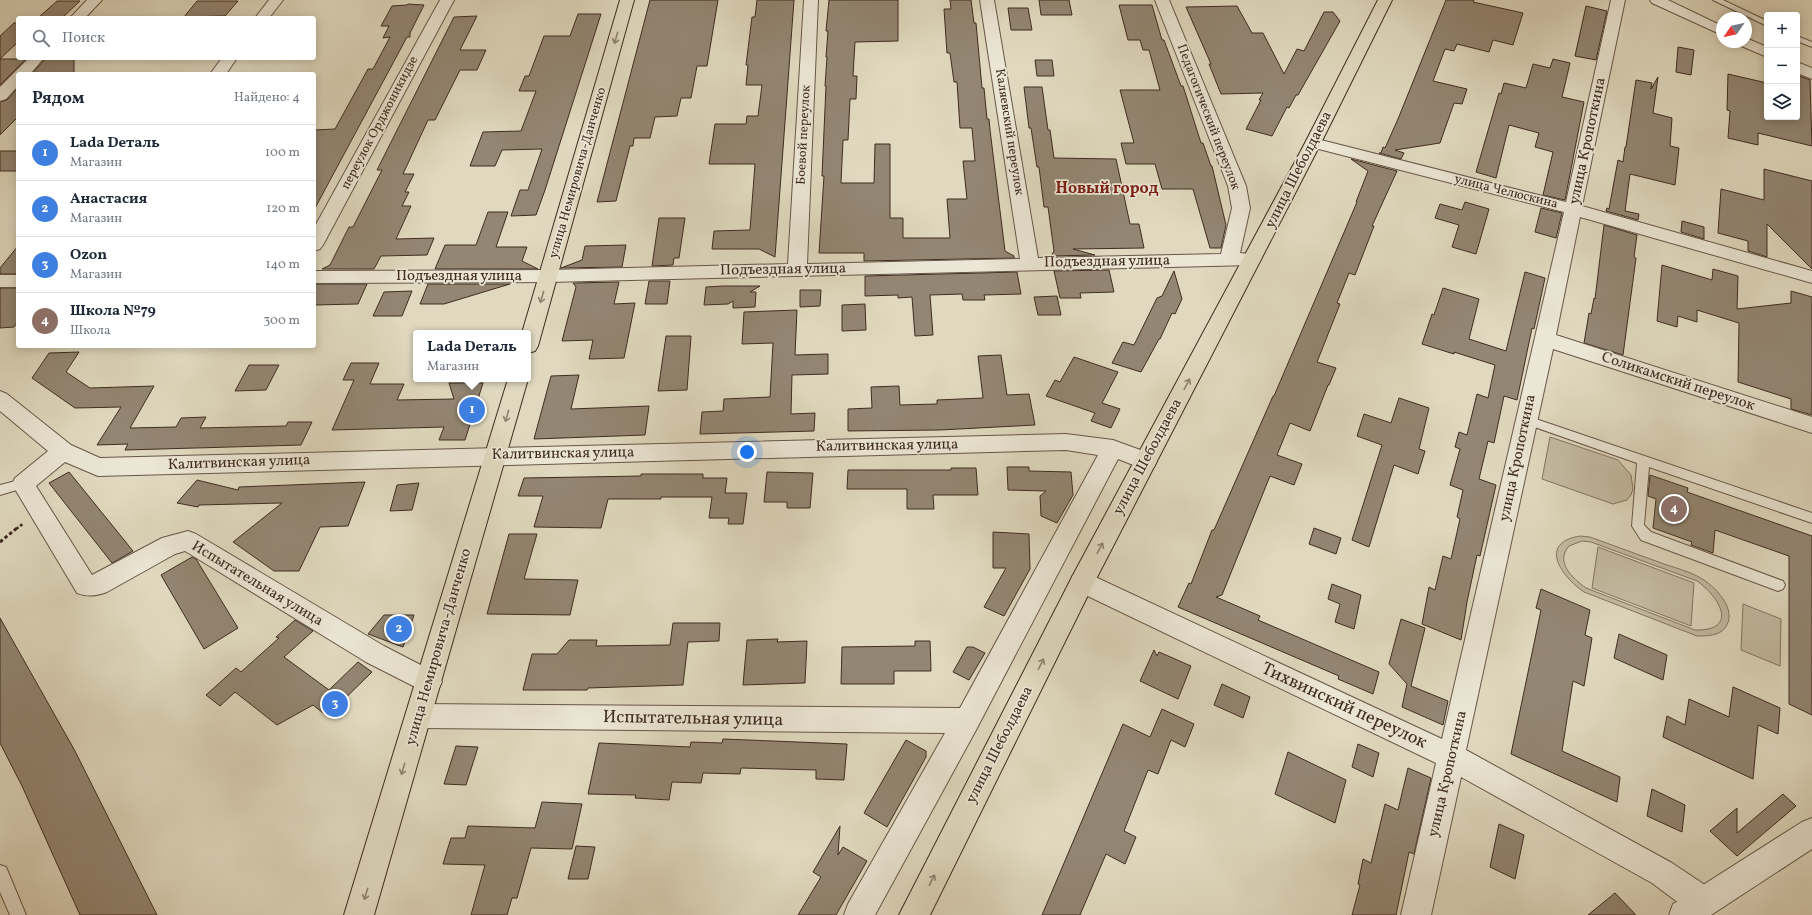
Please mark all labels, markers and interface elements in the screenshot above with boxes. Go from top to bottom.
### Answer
north arrow [1716,12,1752,48]
map controls [1764,12,1800,120]
button: + [1764,12,1800,48]
search box [16,16,316,60]
icon: search [30,27,52,49]
text: Поиск [62,28,105,49]
one-way arrow [612,31,619,44]
street label: Педагогический переулок [1172,42,1244,193]
button: − [1764,48,1800,84]
street label: переулок Орджоникидзе [337,53,423,193]
street label: Каляевский переулок [990,67,1028,197]
street label: улица Кропоткина [1564,76,1612,206]
button: layers [1764,84,1800,120]
street label: улица Немировича-Данченко [545,85,611,261]
street label: Боевой переулок [792,85,816,185]
text: Рядом [32,87,85,110]
text: Найдено: 4 [234,89,300,107]
street label: улица Шеболдаева [1260,108,1338,232]
text: Lada Dеталь [70,133,160,154]
text: 1 [42,144,48,162]
text: 100 m [265,144,300,162]
text: Магазин [70,154,122,172]
street label: улица Челюскина [1452,170,1560,214]
district label: Новый город [1055,178,1159,200]
text: Анастасия [70,189,147,210]
text: 2 [42,200,48,218]
text: 120 m [266,200,300,218]
text: Магазин [70,210,122,228]
text: Ozon [70,245,107,266]
street label: Подъездная улица [1044,250,1170,274]
text: 3 [42,256,48,274]
text: 140 m [266,256,300,274]
street label: Подъездная улица [720,258,846,282]
text: Магазин [70,266,122,284]
street label: Подъездная улица [396,266,522,287]
one-way arrow [538,290,545,303]
text: Школа №79 [70,301,156,322]
text: 4 [41,312,49,330]
text: 300 m [264,312,300,330]
text: Школа [70,322,110,340]
popup [413,330,531,382]
text: Lada Dеталь [427,337,517,358]
street label: Соликамский переулок [1599,347,1757,417]
text: Магазин [427,358,479,376]
one-way arrow [1183,378,1191,390]
street label: улица Кропоткина [1494,393,1542,523]
pin: 1 [459,395,485,425]
street label: улица Шеболдаева [1108,395,1188,519]
one-way arrow [503,410,510,423]
street label: Калитвинская улица [816,434,958,458]
street label: Калитвинская улица [492,442,634,466]
your location [737,442,757,462]
street label: Калитвинская улица [167,450,311,476]
pin: 4 [1661,494,1687,524]
street label: Испытательная улица [187,536,327,632]
one-way arrow [1097,542,1104,554]
street label: улица Немировича-Данченко [401,546,477,748]
pin: 2 [386,614,412,644]
street label: Тихвинский переулок [1257,657,1431,756]
one-way arrow [1038,658,1045,670]
street label: улица Шеболдаева [961,683,1039,807]
pin: 3 [322,689,348,719]
street label: Испытательная улица [603,705,783,733]
street label: улица Кропоткина [1423,709,1473,839]
one-way arrow [399,763,406,776]
one-way arrow [929,874,936,886]
one-way arrow [362,887,369,900]

